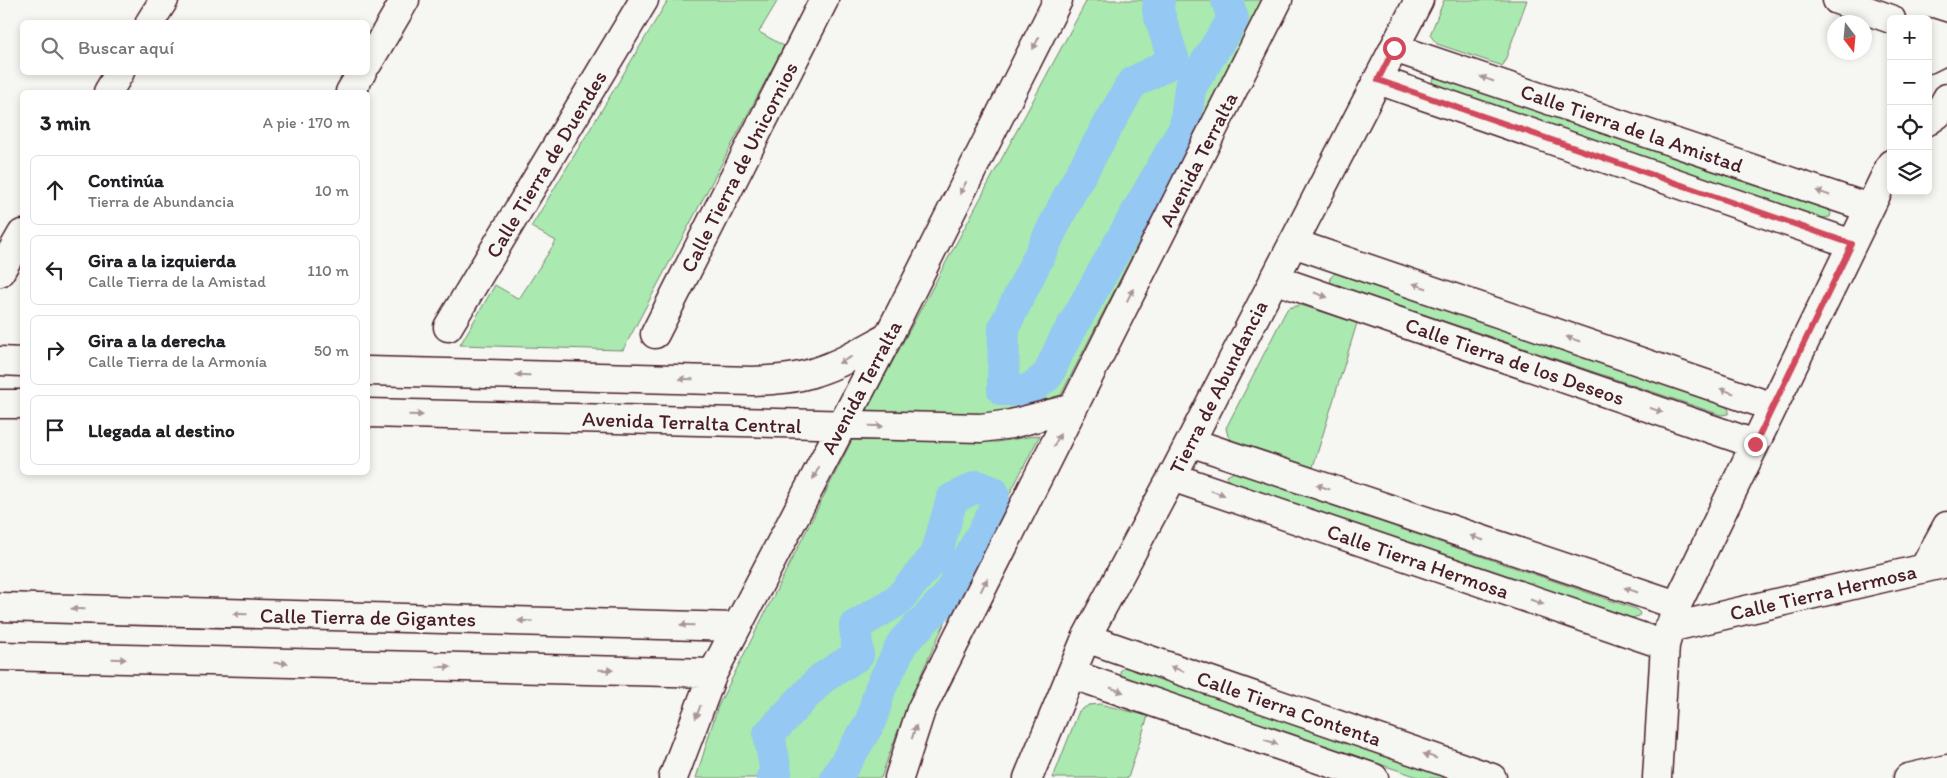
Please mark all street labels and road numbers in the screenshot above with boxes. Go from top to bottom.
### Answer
street label: Calle Tierra de Unicornios [675,58,803,276]
street label: Calle Tierra de Duendes [480,66,612,262]
street label: Calle Tierra de la Amistad [1517,78,1747,178]
street label: Avenida Terralta [1153,88,1243,230]
street label: Tierra de Abundancia [1163,296,1273,478]
street label: Calle Tierra de los Deseos [1402,312,1628,410]
street label: Avenida Terralta [815,316,907,458]
street label: Avenida Terralta Central [582,406,802,438]
street label: Calle Tierra Hermosa [1324,518,1512,604]
street label: Calle Tierra Hermosa [1727,558,1919,626]
street label: Calle Tierra de Gigantes [260,603,476,631]
street label: Calle Tierra Contenta [1194,665,1384,751]

